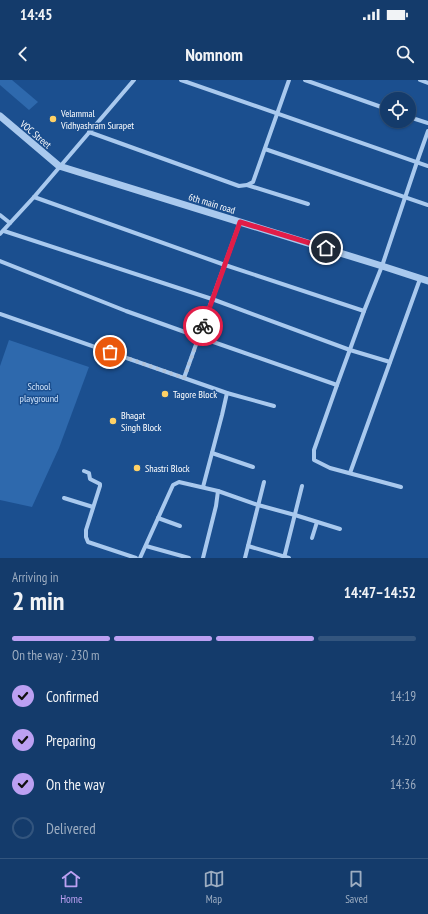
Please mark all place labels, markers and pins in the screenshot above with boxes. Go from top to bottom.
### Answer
place label: Velammal Vidhyashram Surapet [60,107,134,132]
marker: Velammal Vidhyashram Surapet [48,114,58,124]
pin [309,231,343,265]
pin [93,335,127,369]
place label: Tagore Block [173,388,217,401]
marker: Tagore Block [160,389,170,399]
place label: Bhagat Singh Block [121,409,162,434]
marker: Bhagat Singh Block [108,416,118,426]
place label: Shastri Block [145,462,190,475]
marker: Shastri Block [132,463,142,473]

